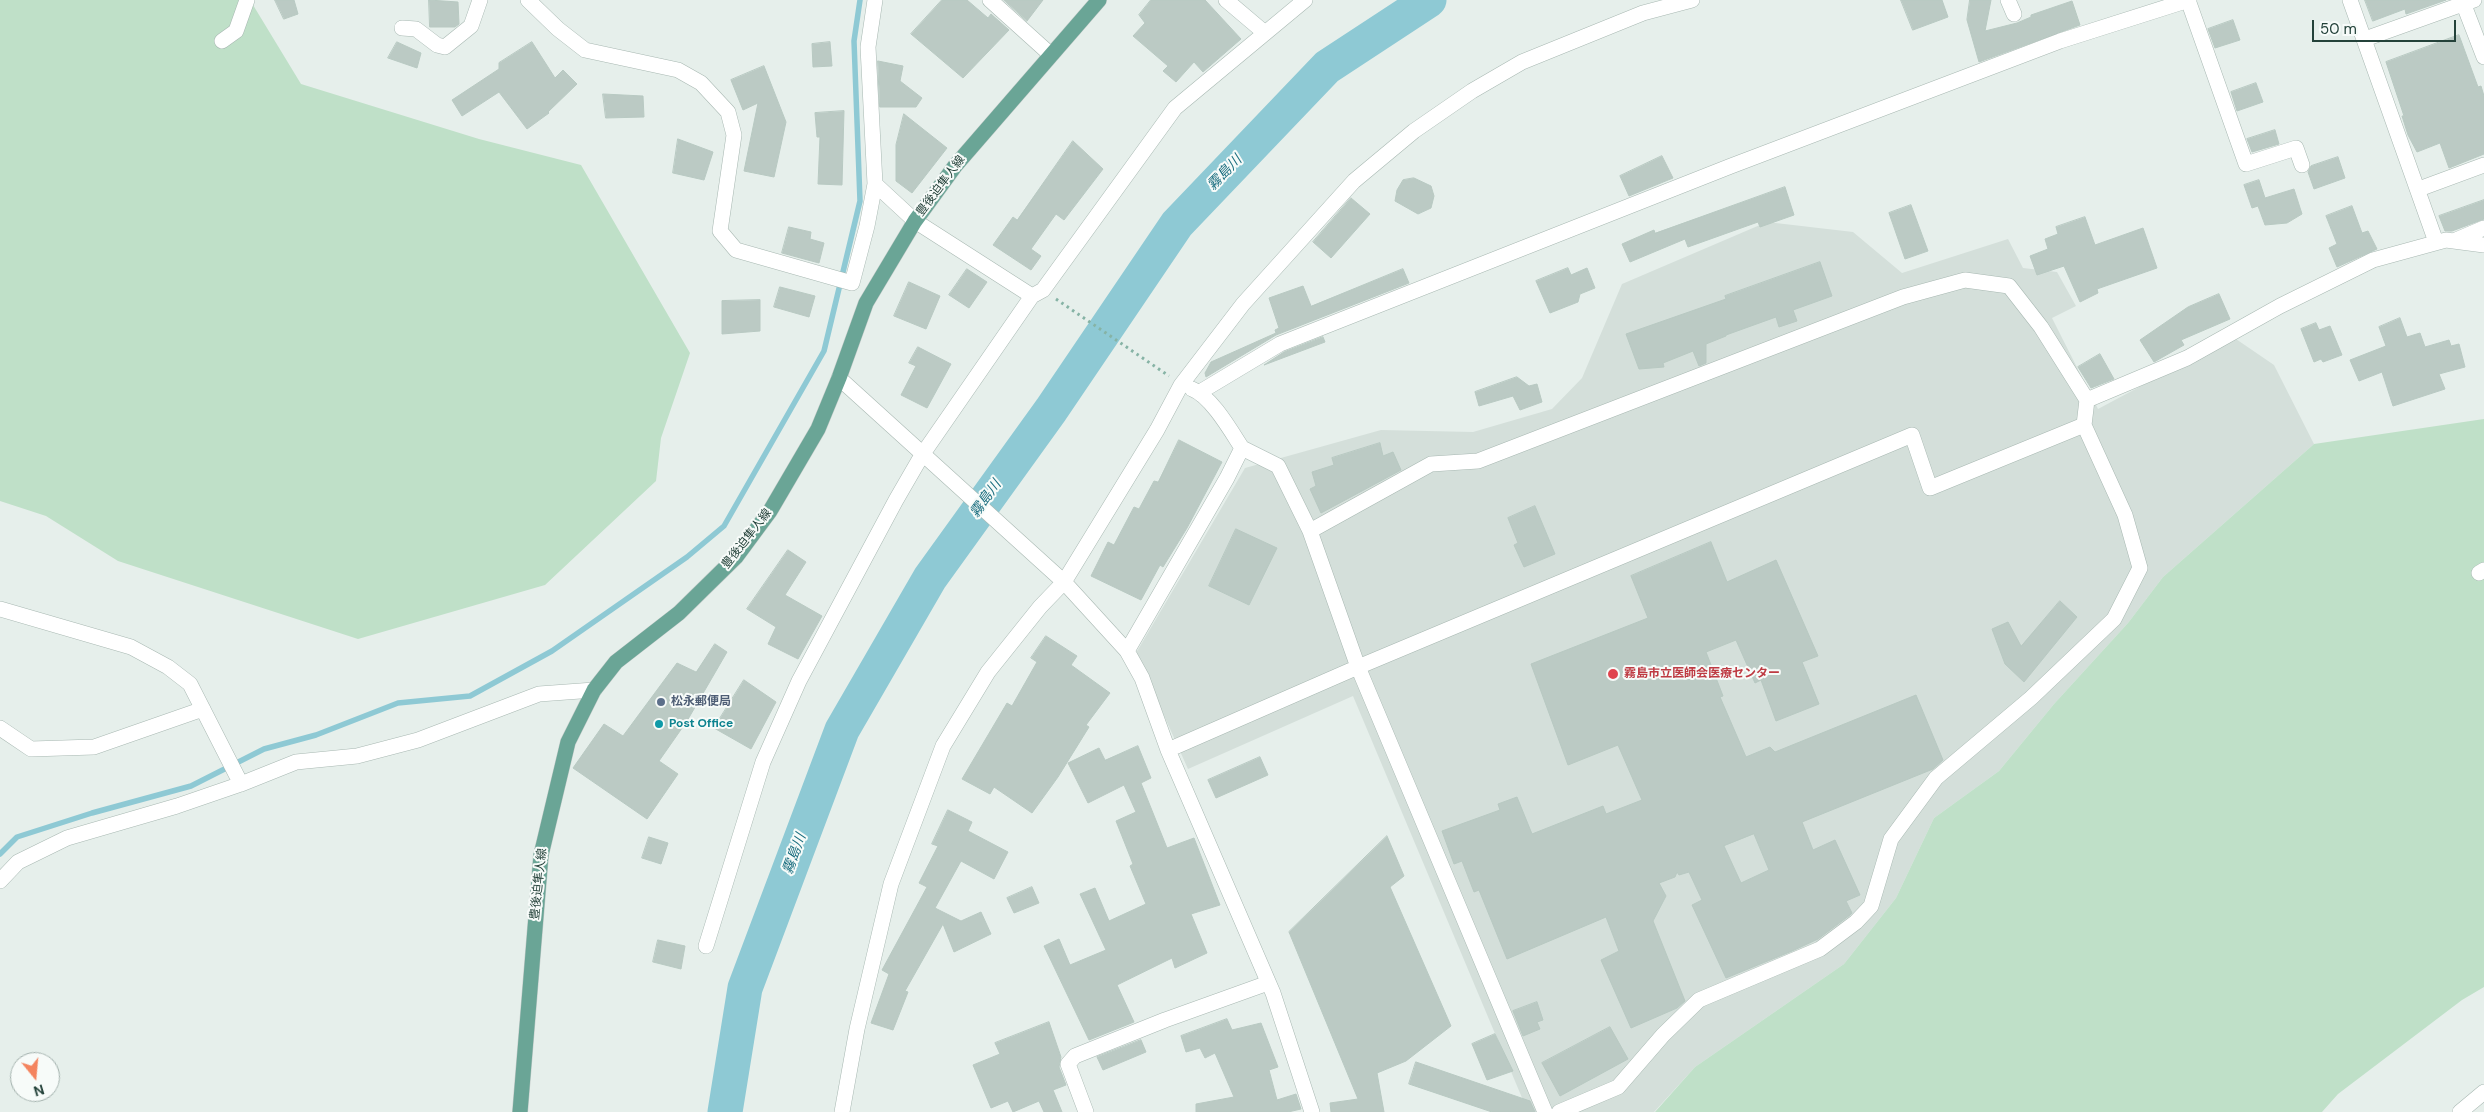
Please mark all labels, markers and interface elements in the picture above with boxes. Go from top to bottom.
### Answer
scale bar [2314,10,2458,42]
text: 50 m [2320,19,2357,39]
water label: 霧島川 [1204,152,1246,194]
street label: 豊後迫隼人線 [914,153,968,219]
water label: 霧島川 [967,477,1005,521]
street label: 豊後迫隼人線 [719,506,775,572]
marker: 霧島市立医師会医療センター [1606,667,1620,681]
place label: 霧島市立医師会医療センター [1624,667,1780,681]
place label: 松永郵便局 [671,695,731,709]
marker: 松永郵便局 [655,696,667,708]
place label: Post Office [669,717,733,731]
marker: Post Office [653,718,665,730]
water label: 霧島川 [780,831,810,877]
street label: 豊後迫隼人線 [528,847,550,921]
north arrow [10,1052,60,1102]
text: N [32,1080,47,1100]

